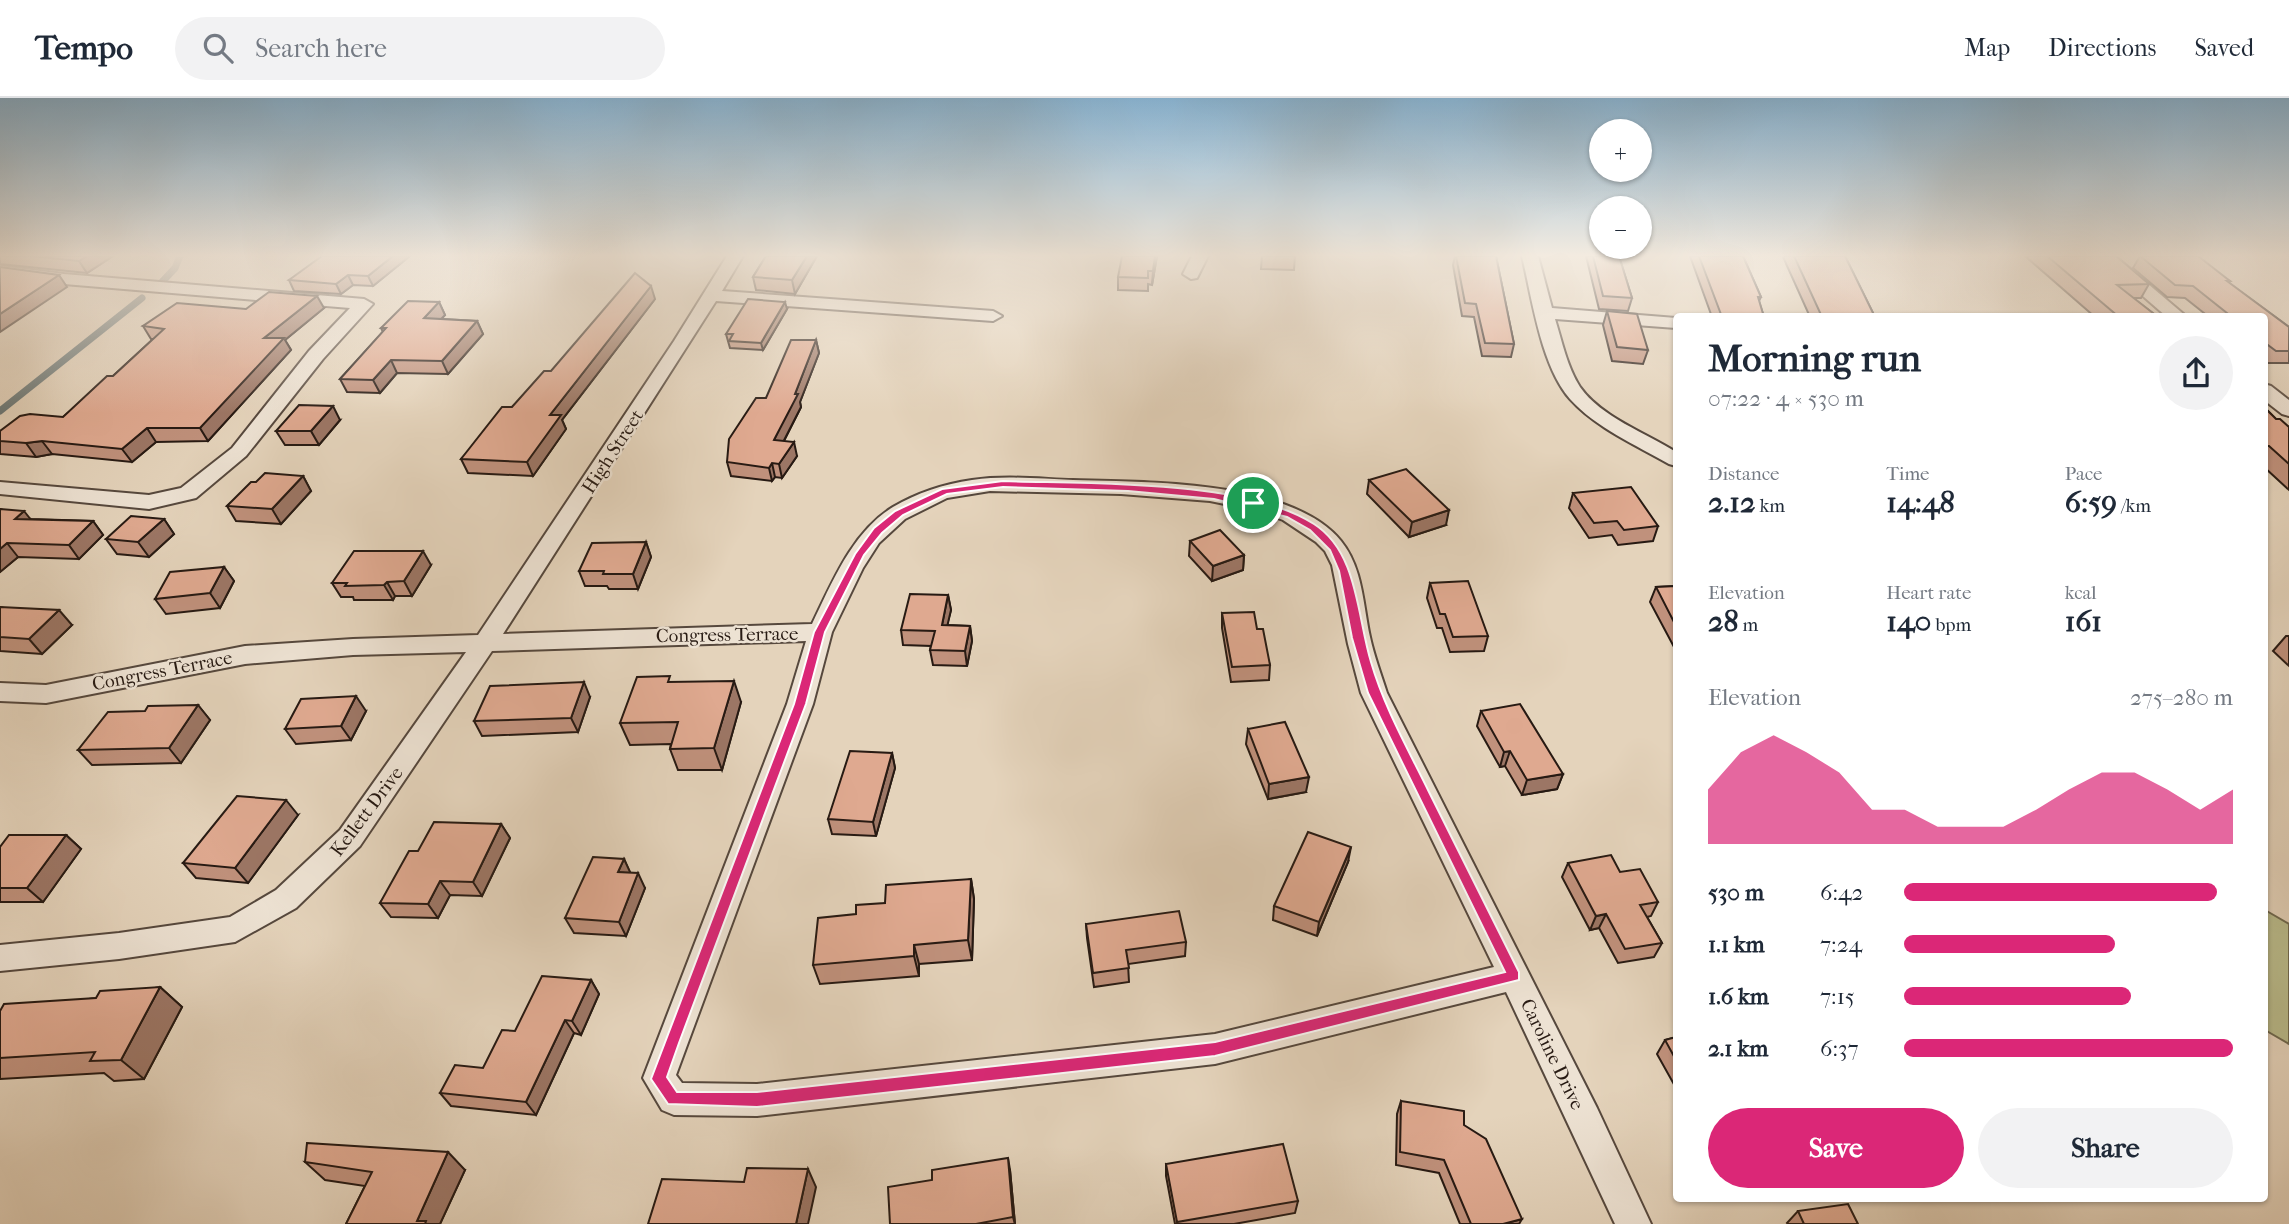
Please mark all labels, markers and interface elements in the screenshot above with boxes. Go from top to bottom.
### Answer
search box [175,17,665,80]
text: Tempo [35,29,133,68]
icon: search [199,29,237,67]
text: Search here [255,33,387,64]
text: Map [1964,34,2010,62]
text: Directions [2048,34,2156,62]
text: Saved [2194,34,2254,62]
map controls [1589,119,1652,259]
button: + [1589,119,1652,182]
button: − [1589,196,1652,259]
text: Morning run [1708,336,1921,381]
button: share [2159,336,2233,410]
text: 07:22 · 4 × 530 m [1708,385,1864,412]
street label: High Street [578,405,648,498]
text: Distance [1708,463,1779,485]
text: Time [1886,463,1930,485]
text: Pace [2065,463,2103,485]
pin [1223,473,1283,533]
icon: arrive [1234,484,1272,522]
text: 2.12 [1708,485,1755,520]
text: 14:48 [1886,485,1955,520]
text: 6:59 [2065,485,2117,520]
text: km [1755,495,1785,517]
text: /km [2117,495,2151,517]
text: Elevation [1708,582,1785,604]
text: Heart rate [1886,582,1971,604]
text: kcal [2065,582,2097,604]
text: 28 [1708,604,1739,639]
text: 140 [1886,604,1931,639]
text: 161 [2065,604,2102,639]
text: m [1739,614,1758,636]
text: bpm [1931,614,1971,636]
street label: Congress Terrace [656,623,798,647]
street label: Congress Terrace [90,647,234,695]
text: Elevation [1708,684,1801,711]
text: 275–280 m [2130,684,2233,711]
street label: Kellett Drive [326,762,408,861]
text: 530 m [1708,879,1764,906]
text: 6:42 [1820,879,1863,906]
text: 1.1 km [1708,931,1765,958]
text: 7:24 [1820,931,1862,958]
text: 1.6 km [1708,983,1769,1010]
text: 7:15 [1820,983,1855,1010]
street label: Caroline Drive [1516,995,1588,1114]
text: 2.1 km [1708,1035,1768,1062]
text: 6:37 [1820,1035,1859,1062]
button: Save [1708,1108,1964,1188]
button: Share [1978,1108,2233,1188]

